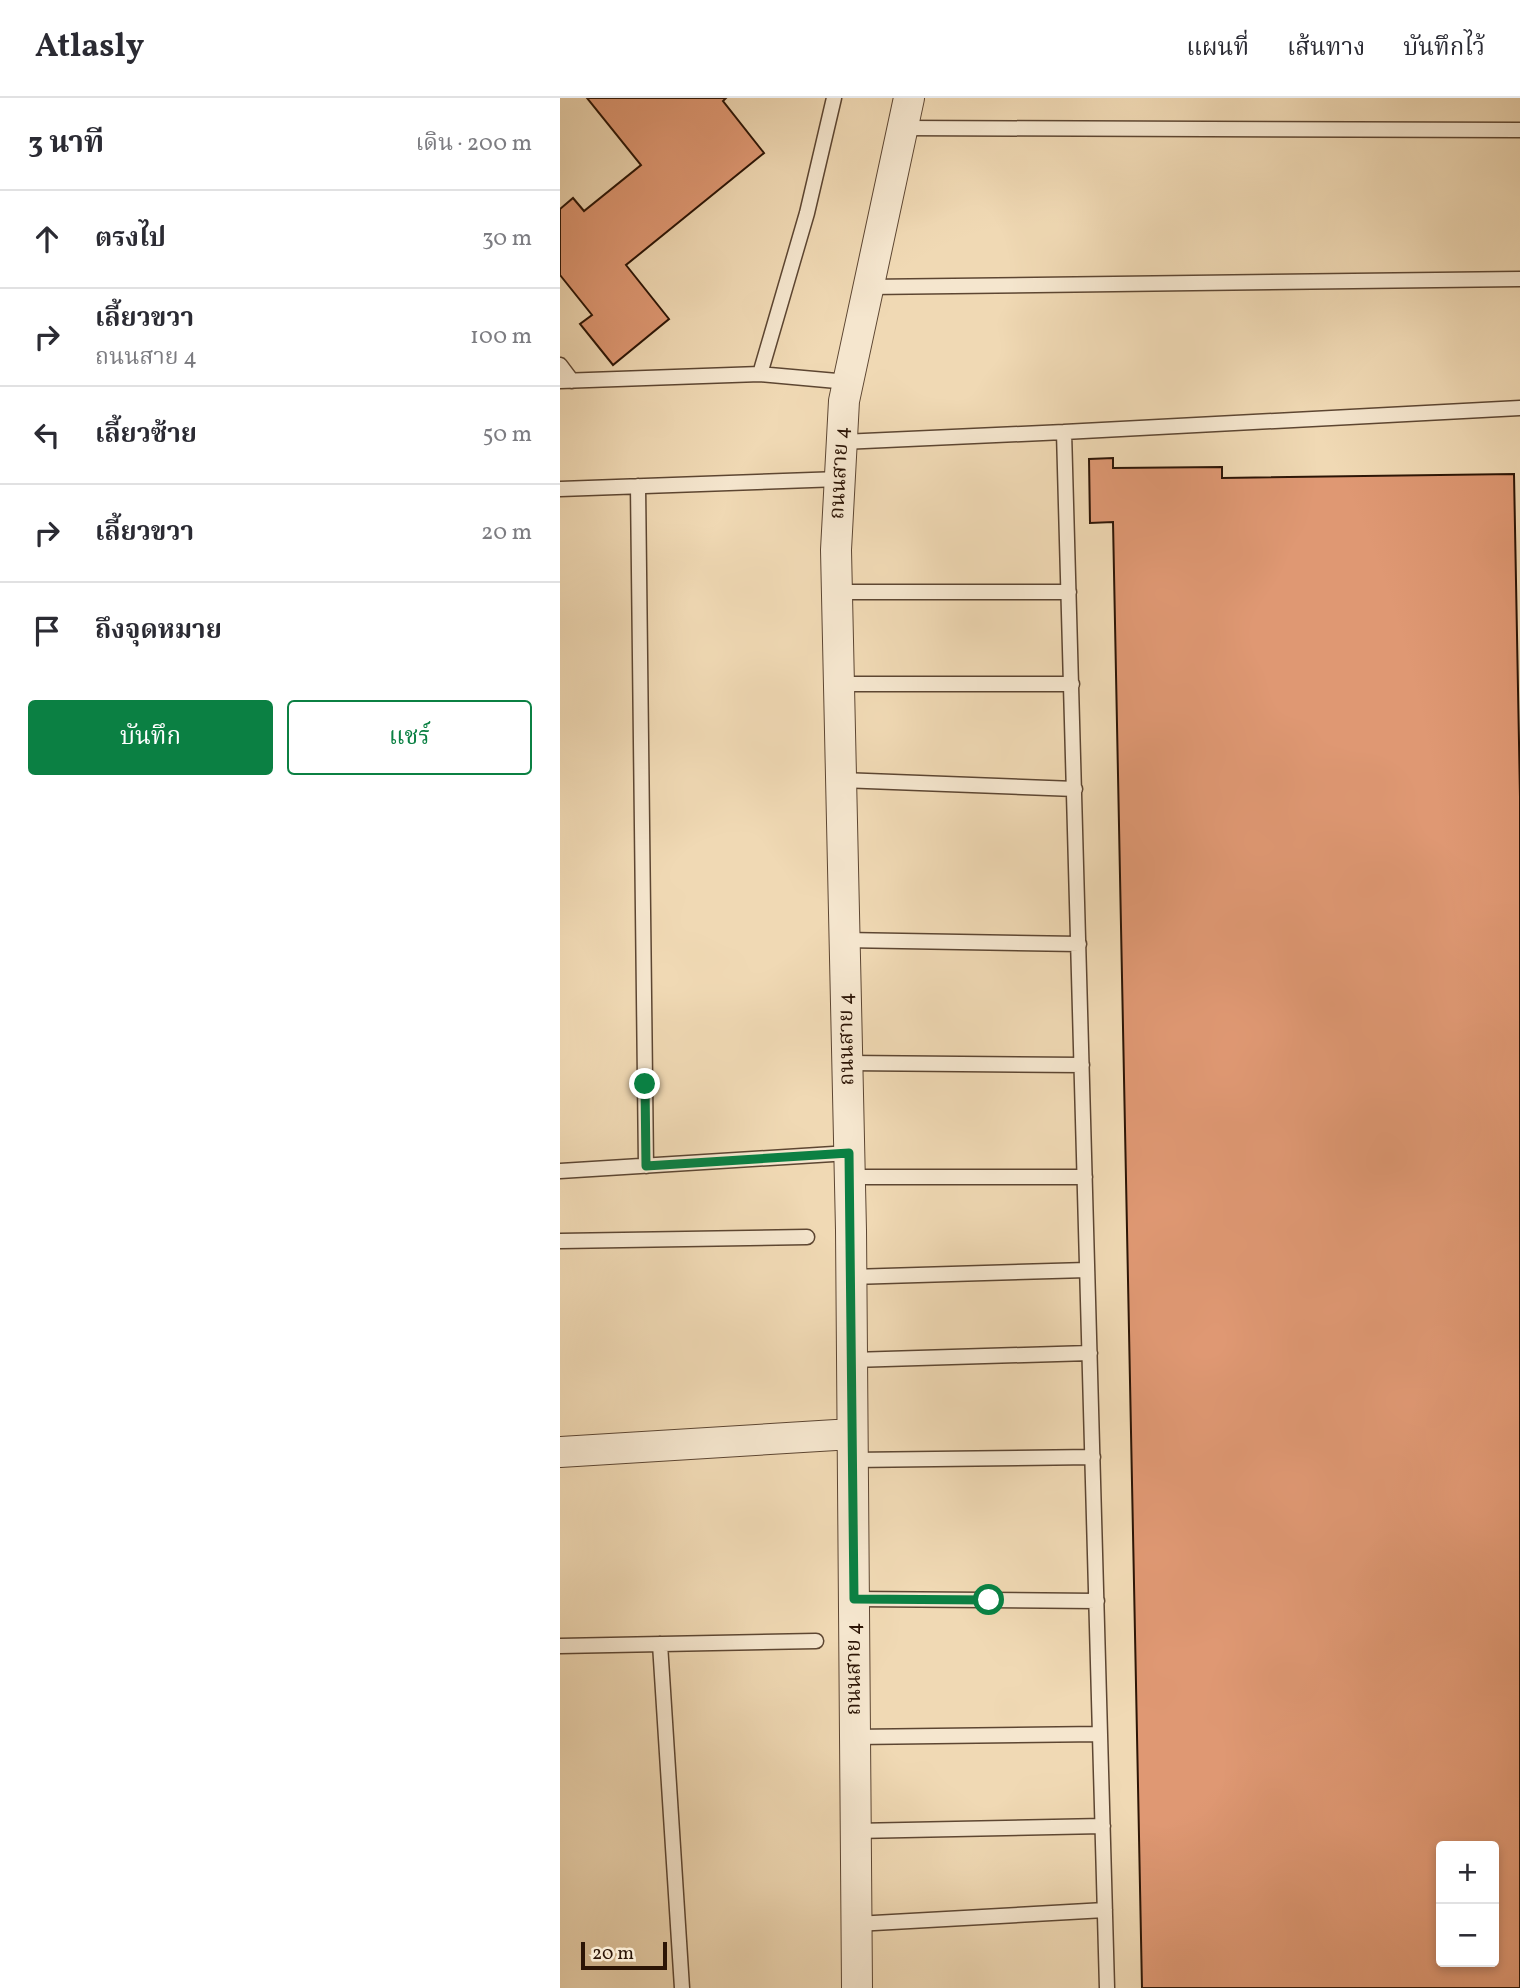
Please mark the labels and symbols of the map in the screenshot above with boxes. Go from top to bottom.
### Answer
street label: ถนนสาย 4 [823,426,857,520]
street label: ถนนสาย 4 [832,992,862,1086]
route end [629,1068,660,1099]
route start [973,1584,1004,1615]
street label: ถนนสาย 4 [840,1622,869,1716]
scale bar [581,1939,667,1971]

